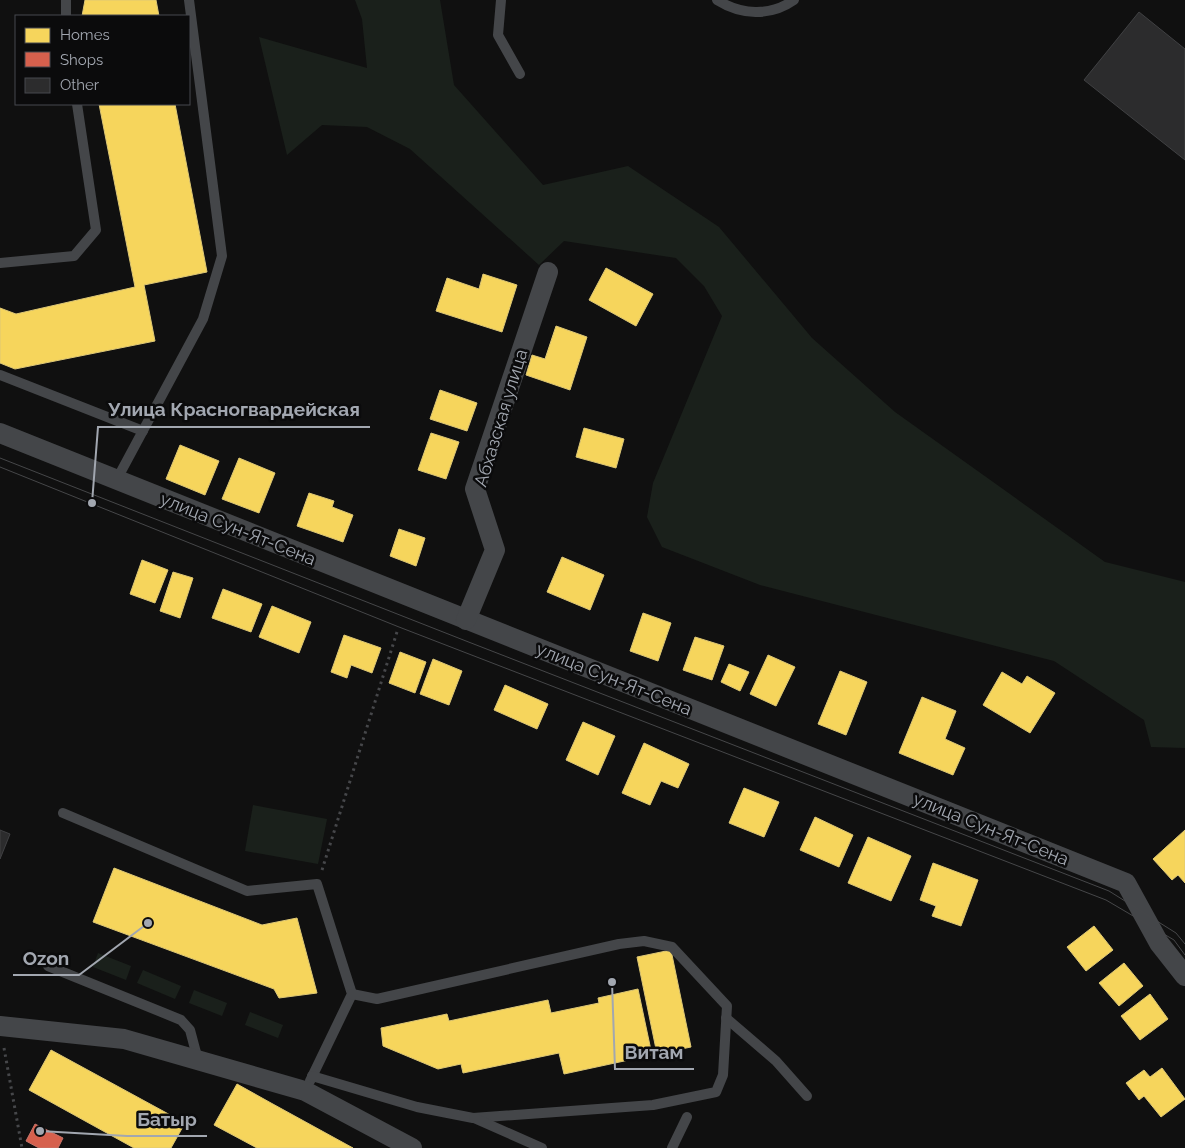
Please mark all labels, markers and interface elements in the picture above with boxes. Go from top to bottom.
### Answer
legend [15,15,190,105]
text: Homes [60,26,110,44]
text: Shops [60,51,103,69]
text: Other [60,76,100,94]
street label: Абхазская улица [470,347,531,489]
callout: Улица Красногвардейская [98,393,370,427]
text: Улица Красногвардейская [107,398,360,420]
street label: улица Сун-Ят-Сена [157,488,319,569]
street label: улица Сун-Ят-Сена [533,638,695,719]
street label: улица Сун-Ят-Сена [910,788,1072,869]
callout: Ozon [13,941,79,975]
text: Ozon [23,947,69,969]
callout: Витам [615,1035,694,1069]
text: Витам [625,1041,683,1063]
callout: Батыр [127,1102,207,1136]
text: Батыр [137,1108,197,1130]

